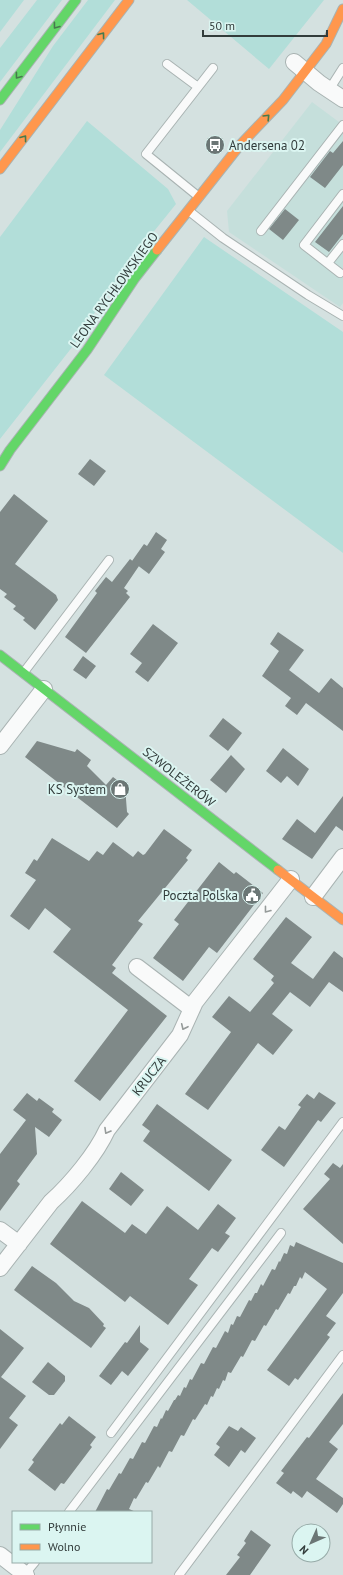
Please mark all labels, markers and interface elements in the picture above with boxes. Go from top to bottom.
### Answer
scale bar [203,12,327,38]
text: 50 m [209,18,235,33]
one-way arrow [53,22,61,29]
one-way arrow [97,32,104,39]
one-way arrow [16,72,23,79]
one-way arrow [262,114,270,122]
bus stop icon: Andersena 02 [204,134,226,156]
one-way arrow [19,136,26,143]
place label: Andersena 02 [229,137,305,154]
street label: LEONA RYCHŁOWSKIEGO [66,229,162,351]
street label: SZWOLEŻERÓW [139,743,219,811]
shop icon: KS System [109,778,131,800]
place label: KS System [48,781,106,798]
public building icon: Poczta Polska [241,884,263,906]
place label: Poczta Polska [163,887,238,904]
one-way arrow [265,905,272,912]
one-way arrow [181,1022,189,1030]
street label: KRUCZA [128,1052,170,1099]
one-way arrow [105,1127,112,1134]
legend [12,1511,152,1563]
text: Płynnie [48,1519,86,1534]
north arrow [291,1523,331,1563]
text: Wolno [48,1539,80,1554]
text: N [296,1543,311,1558]

